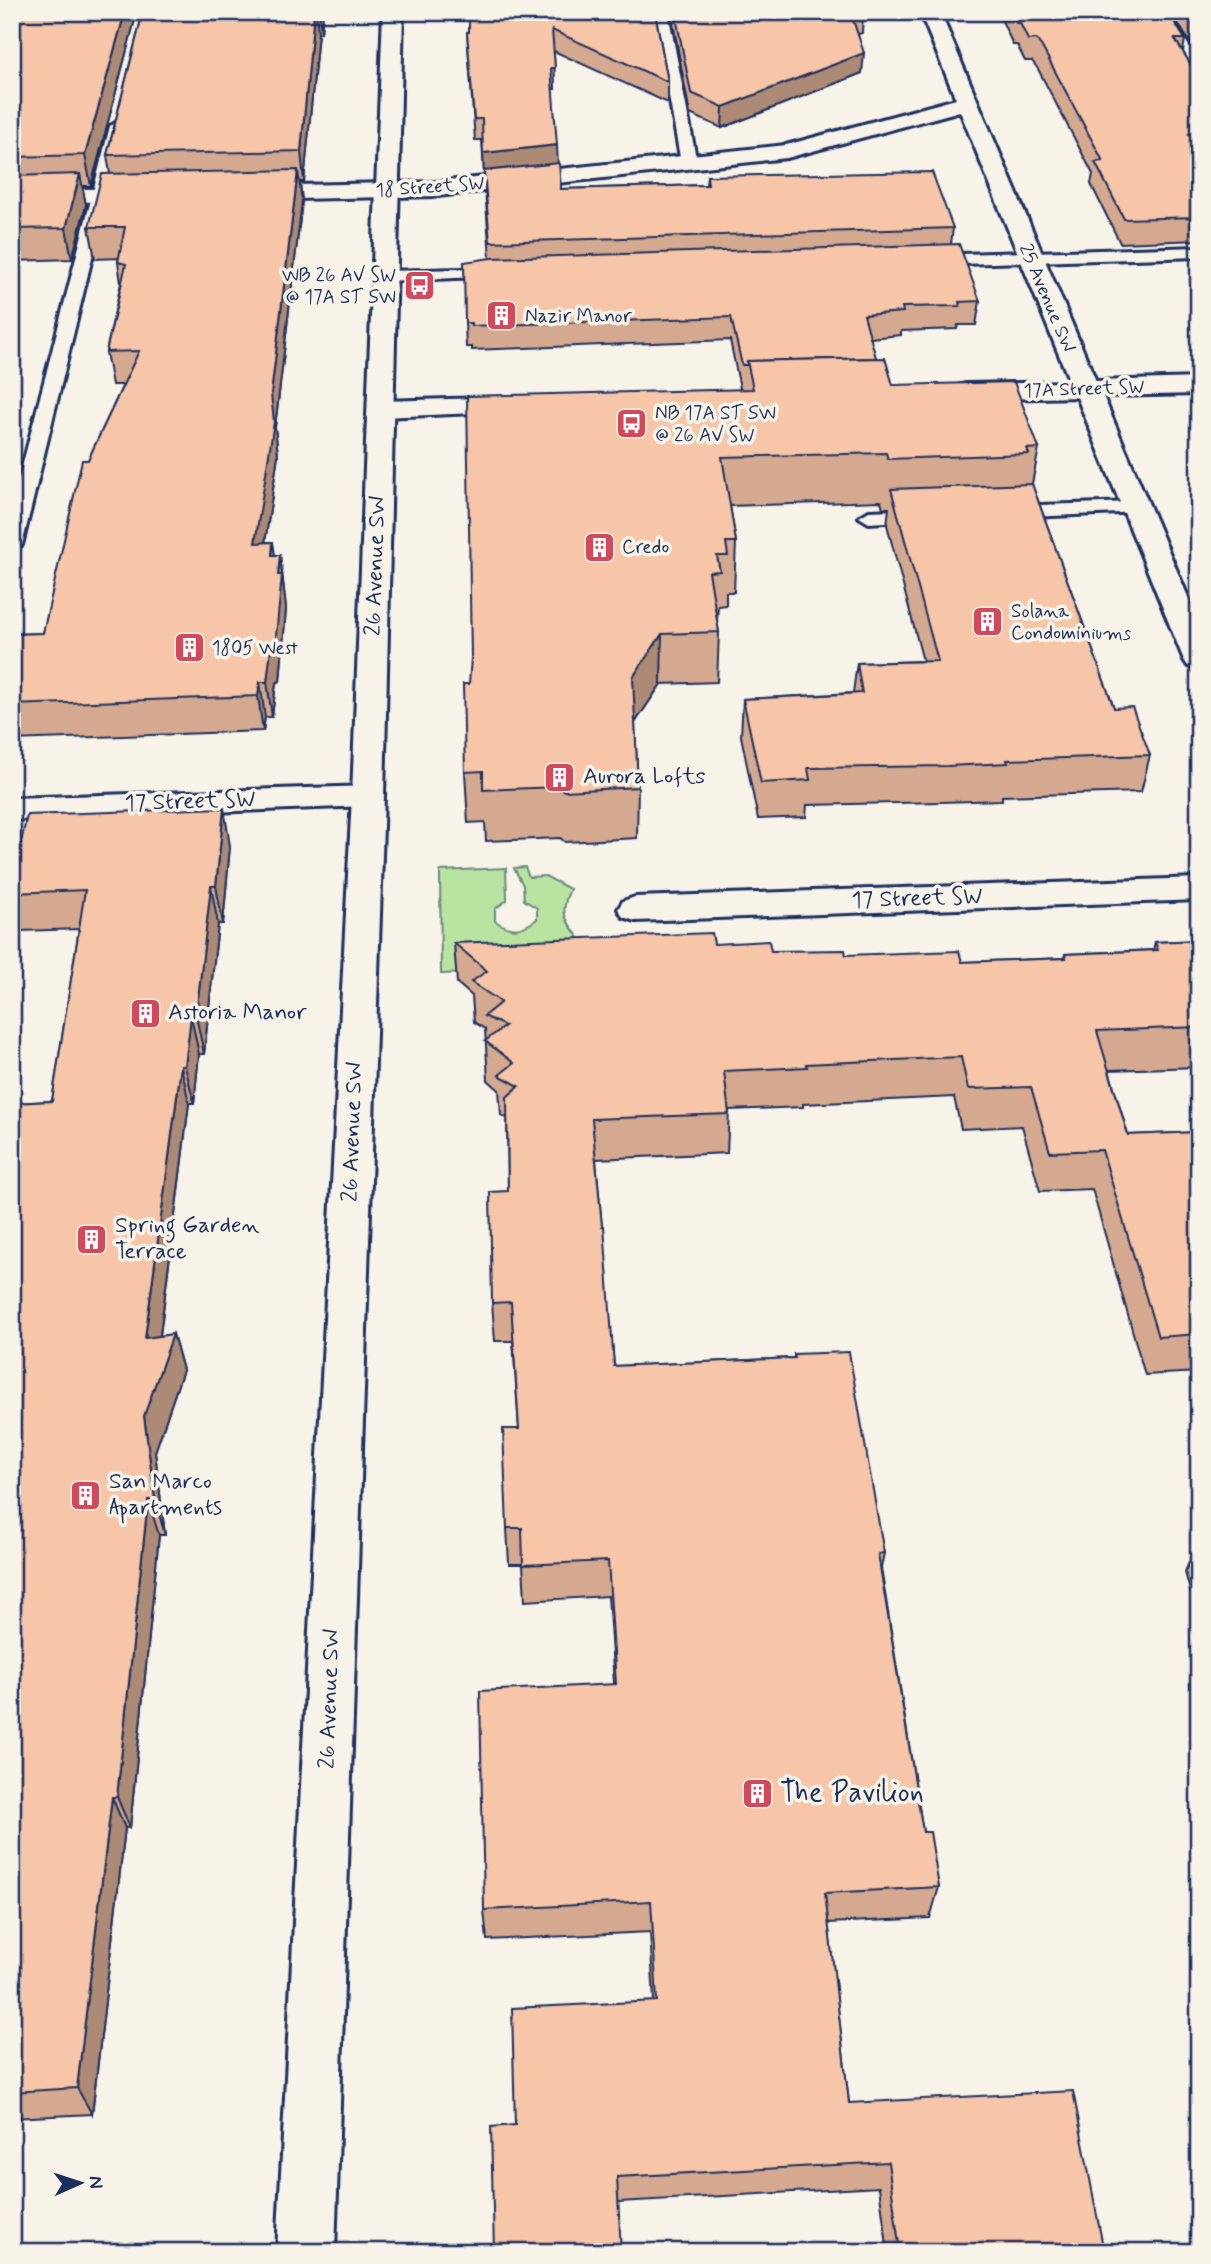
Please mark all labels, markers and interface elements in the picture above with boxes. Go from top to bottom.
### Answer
street label: 18 Street SW [375,171,485,203]
street label: 25 Avenue SW [1013,240,1081,356]
place label: WB 26 AV SW @ 17A ST SW [282,263,396,310]
bus stop icon: WB 26 AV SW @ 17A ST SW [402,269,436,303]
building icon: Nazir Manor [485,299,519,333]
place label: Nazir Manor [525,304,632,329]
street label: 17A Street SW [1023,374,1145,404]
place label: NB 17A ST SW @ 26 AV SW [655,401,776,448]
bus stop icon: NB 17A ST SW @ 26 AV SW [615,407,649,441]
street label: 26 Avenue SW [359,495,393,637]
building icon: Credo [582,530,616,564]
place label: Credo [622,535,669,560]
place label: Solana Condominiums [1011,599,1132,646]
building icon: Solana Condominiums [971,605,1005,639]
building icon: 1805 West [172,631,206,665]
place label: 1805 West [212,636,298,661]
building icon: Aurora Lofts [543,760,577,794]
place label: Aurora Lofts [583,762,706,792]
street label: 17 Street SW [124,785,256,819]
street label: 17 Street SW [851,882,983,916]
building icon: Astoria Manor [128,996,162,1030]
place label: Astoria Manor [168,998,307,1028]
street label: 26 Avenue SW [336,1061,370,1203]
place label: Spring Garden Terrace [115,1211,259,1267]
building icon: Spring Garden Terrace [75,1222,109,1256]
place label: San Marco Apartments [109,1467,222,1524]
building icon: San Marco Apartments [69,1478,103,1512]
street label: 26 Avenue SW [313,1628,347,1770]
place label: The Pavilion [780,1775,924,1812]
building icon: The Pavilion [740,1776,774,1810]
north arrow [46,2148,116,2218]
text: N [83,2175,108,2189]

